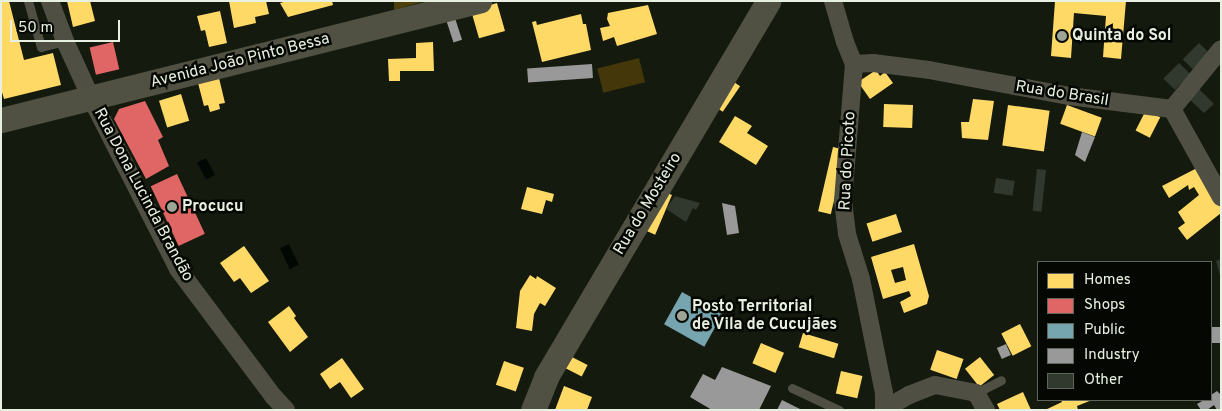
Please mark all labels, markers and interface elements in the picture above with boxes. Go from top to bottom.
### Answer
scale bar [12,10,122,42]
text: 50 m [18,19,53,38]
place label: Quinta do Sol [1072,26,1171,46]
street label: Avenida João Pinto Bessa [149,29,331,93]
marker: Quinta do Sol [1056,30,1068,42]
street label: Rua do Brasil [1014,77,1110,111]
street label: Rua Dona Lucinda Brandão [89,105,197,285]
street label: Rua do Picoto [836,111,860,211]
street label: Rua do Mosteiro [610,149,686,259]
place label: Procucu [182,197,244,217]
marker: Procucu [166,201,178,213]
legend [1037,261,1212,401]
text: Homes [1084,271,1131,290]
text: Shops [1084,296,1125,315]
place label: Posto Territorial de Vila de Cucujães [692,297,838,335]
marker: Posto Territorial de Vila de Cucujães [676,310,688,322]
text: Public [1084,321,1125,340]
text: Industry [1084,346,1140,365]
text: Other [1084,371,1123,390]

